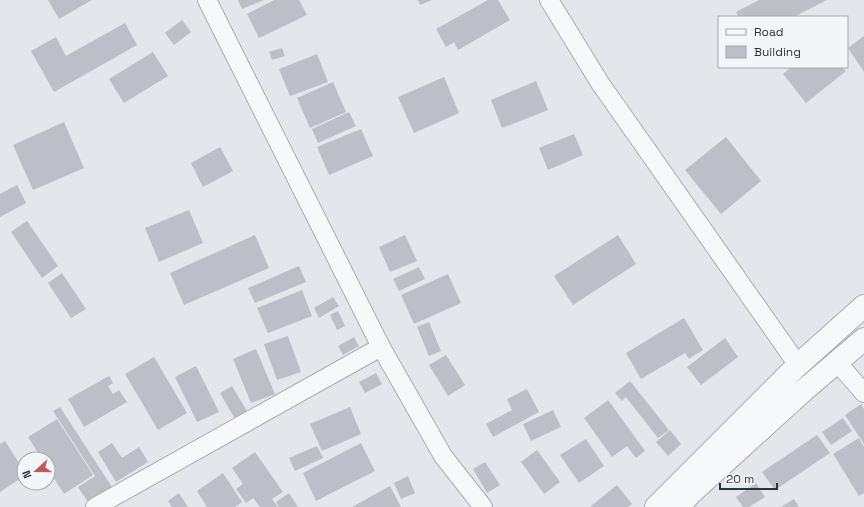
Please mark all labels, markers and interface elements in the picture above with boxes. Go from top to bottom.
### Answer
legend [718,16,848,68]
text: Road [754,24,783,40]
text: Building [754,44,801,60]
north arrow [16,451,56,491]
scale bar [720,465,777,491]
text: N [19,469,35,481]
text: 20 m [726,471,754,487]

